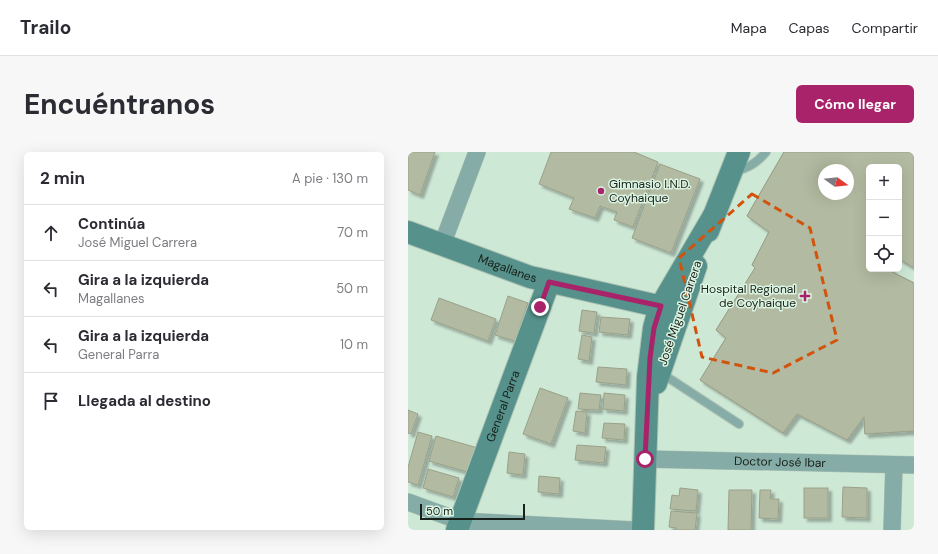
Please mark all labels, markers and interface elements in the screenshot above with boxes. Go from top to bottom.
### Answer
text: Trailo [20,15,71,40]
text: Mapa [731,19,767,37]
text: Capas [789,19,830,37]
text: Compartir [852,19,918,37]
button: Cómo llegar [796,85,914,123]
text: Encuéntranos [24,86,215,123]
north arrow [818,164,854,200]
map controls [866,164,902,272]
button: + [866,164,902,200]
text: 2 min [40,167,85,189]
text: A pie · 130 m [292,170,368,187]
place label: Gimnasio I.N.D. Coyhaique [609,176,690,206]
marker: Gimnasio I.N.D. Coyhaique [596,186,606,196]
button: − [866,200,902,236]
text: Continúa [78,214,145,234]
icon: ahead [40,222,62,244]
text: 70 m [337,224,368,241]
text: José Miguel Carrera [78,234,197,251]
button: locate [866,236,902,272]
street label: Magallanes [476,251,538,286]
street label: José Miguel Carrera [655,258,705,368]
text: Gira a la izquierda [78,270,209,290]
icon: left [40,278,62,300]
text: 50 m [336,280,368,297]
place label: Hospital Regional de Coyhaique [701,281,796,311]
text: Magallanes [78,290,145,307]
marker: Hospital Regional de Coyhaique [799,290,811,302]
route end [531,298,549,316]
text: Gira a la izquierda [78,326,209,346]
icon: left [40,334,62,356]
text: 10 m [340,336,368,353]
text: General Parra [78,346,159,363]
street label: General Parra [482,368,523,444]
icon: arrive [40,390,62,412]
text: Llegada al destino [78,391,211,411]
route start [636,450,654,468]
street label: Doctor José Ibar [734,453,827,471]
scale bar [420,502,525,521]
text: 50 m [426,504,453,518]

